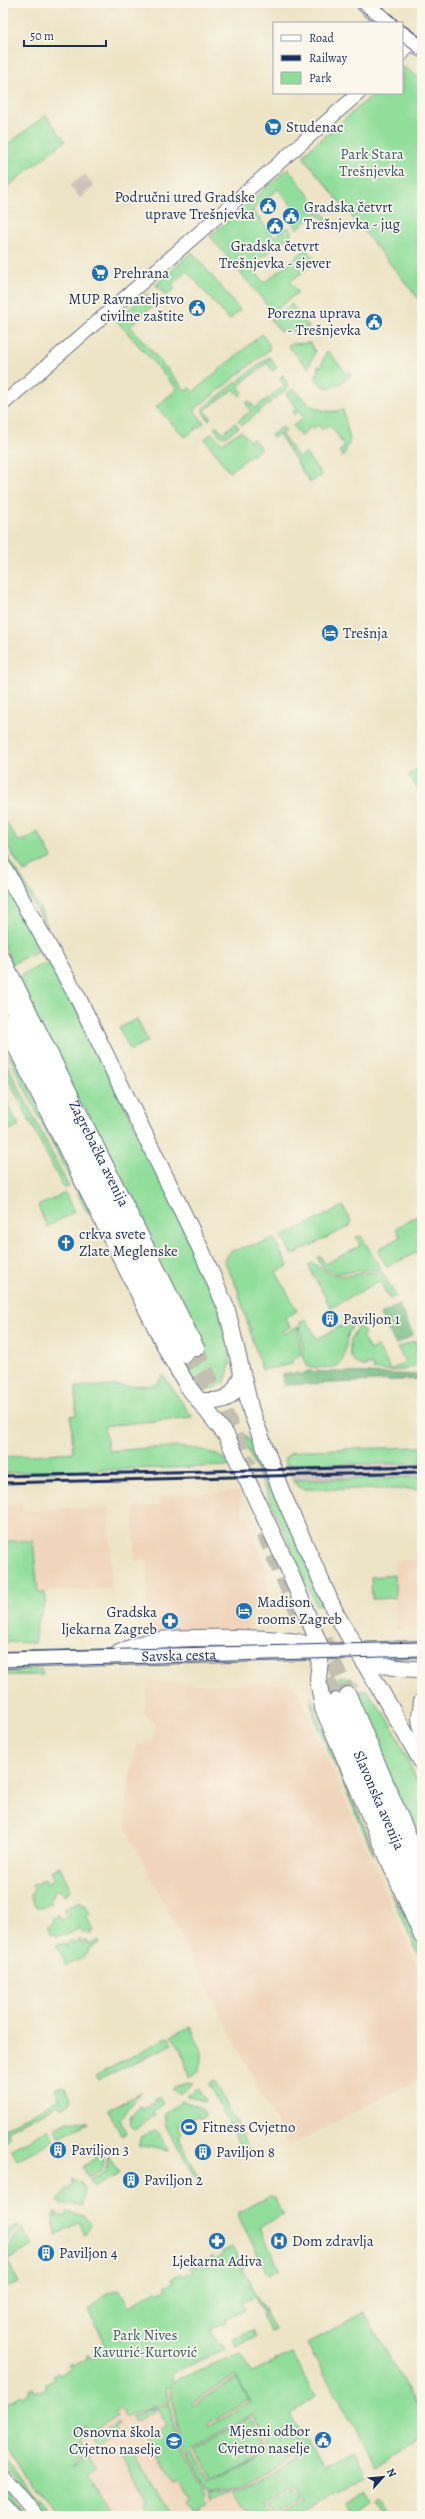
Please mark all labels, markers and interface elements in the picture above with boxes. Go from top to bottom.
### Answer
scale bar [24,22,106,48]
legend [273,22,403,94]
text: 50 m [30,28,54,44]
text: Road [309,30,335,46]
text: Railway [309,50,348,66]
text: Park [309,70,332,86]
supermarket icon: Studenac [263,117,283,137]
place label: Studenac [286,117,343,137]
park label: Park Stara Trešnjevka [339,144,405,181]
place label: Područni ured Gradske uprave Trešnjevka [115,187,255,224]
public building icon: Područni ured Gradske uprave Trešnjevka [258,196,278,216]
place label: Gradska četvrt Trešnjevka - jug [304,197,401,234]
public building icon: Gradska četvrt Trešnjevka - jug [281,206,301,226]
public building icon: Gradska četvrt Trešnjevka - sjever [265,216,285,236]
place label: Gradska četvrt Trešnjevka - sjever [219,236,331,273]
supermarket icon: Prehrana [90,263,110,283]
place label: Prehrana [113,263,169,283]
place label: MUP Ravnateljstvo civilne zaštite [68,289,184,326]
public building icon: MUP Ravnateljstvo civilne zaštite [187,298,207,318]
place label: Porezna uprava - Trešnjevka [267,303,361,340]
public building icon: Porezna uprava - Trešnjevka [364,312,384,332]
hotel icon: Trešnja [320,623,340,643]
place label: Trešnja [343,623,388,643]
street label: Zagrebačka avenija [64,1097,134,1210]
place label: crkva svete Zlate Meglenske [79,1224,178,1261]
church icon: crkva svete Zlate Meglenske [56,1233,76,1253]
building icon: Paviljon 1 [320,1309,340,1329]
place label: Paviljon 1 [343,1309,400,1329]
place label: Madison rooms Zagreb [257,1592,342,1629]
hotel icon: Madison rooms Zagreb [234,1601,254,1621]
place label: Gradska ljekarna Zagreb [62,1602,157,1639]
pharmacy icon: Gradska ljekarna Zagreb [160,1611,180,1631]
street label: Savska cesta [141,1644,217,1666]
street label: Slavonska avenija [349,1747,409,1853]
sports icon: Fitness Cvjetno [179,2117,199,2137]
place label: Fitness Cvjetno [202,2117,296,2137]
building icon: Paviljon 3 [48,2140,68,2160]
place label: Paviljon 3 [71,2140,129,2160]
building icon: Paviljon 8 [193,2142,213,2162]
place label: Paviljon 8 [216,2142,275,2162]
building icon: Paviljon 2 [121,2170,141,2190]
place label: Paviljon 2 [144,2170,203,2190]
pharmacy icon: Ljekarna Adiva [207,2231,227,2251]
hospital icon: Dom zdravlja [269,2231,289,2251]
place label: Dom zdravlja [292,2231,374,2251]
building icon: Paviljon 4 [36,2243,56,2263]
place label: Paviljon 4 [59,2243,118,2263]
place label: Ljekarna Adiva [172,2251,262,2271]
park label: Park Nives Kavurić-Kurtović [93,2325,197,2362]
place label: Mjesni odbor Cvjetno naselje [218,2421,310,2458]
place label: Osnovna škola Cvjetno naselje [69,2422,161,2459]
public building icon: Mjesni odbor Cvjetno naselje [313,2430,333,2450]
school or university icon: Osnovna škola Cvjetno naselje [164,2431,184,2451]
north arrow [363,2457,403,2497]
text: N [383,2466,400,2480]

